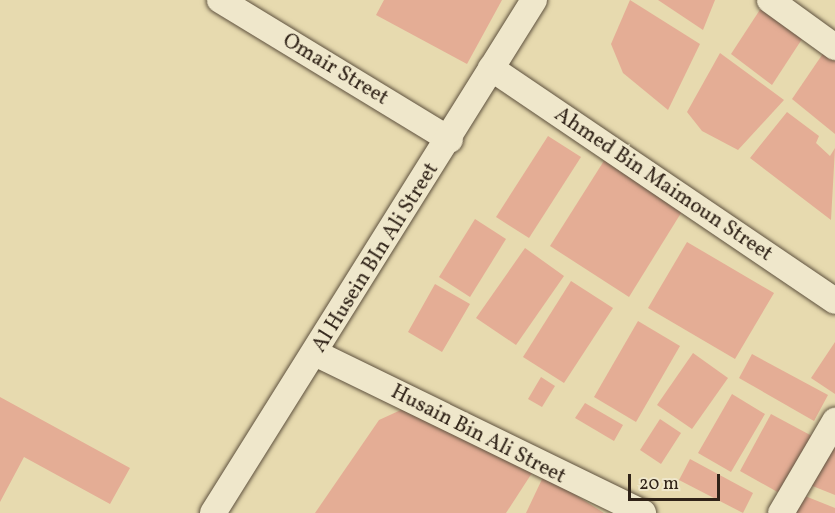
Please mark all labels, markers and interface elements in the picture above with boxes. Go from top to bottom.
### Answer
street label: Omair Street [278,29,392,111]
street label: Ahmed Bin Maimoun Street [549,102,777,268]
street label: Al Husein BIn Ali Street [307,159,445,357]
street label: Husain Bin Ali Street [386,380,570,490]
scale bar [631,462,722,500]
text: 20 m [639,472,679,497]

